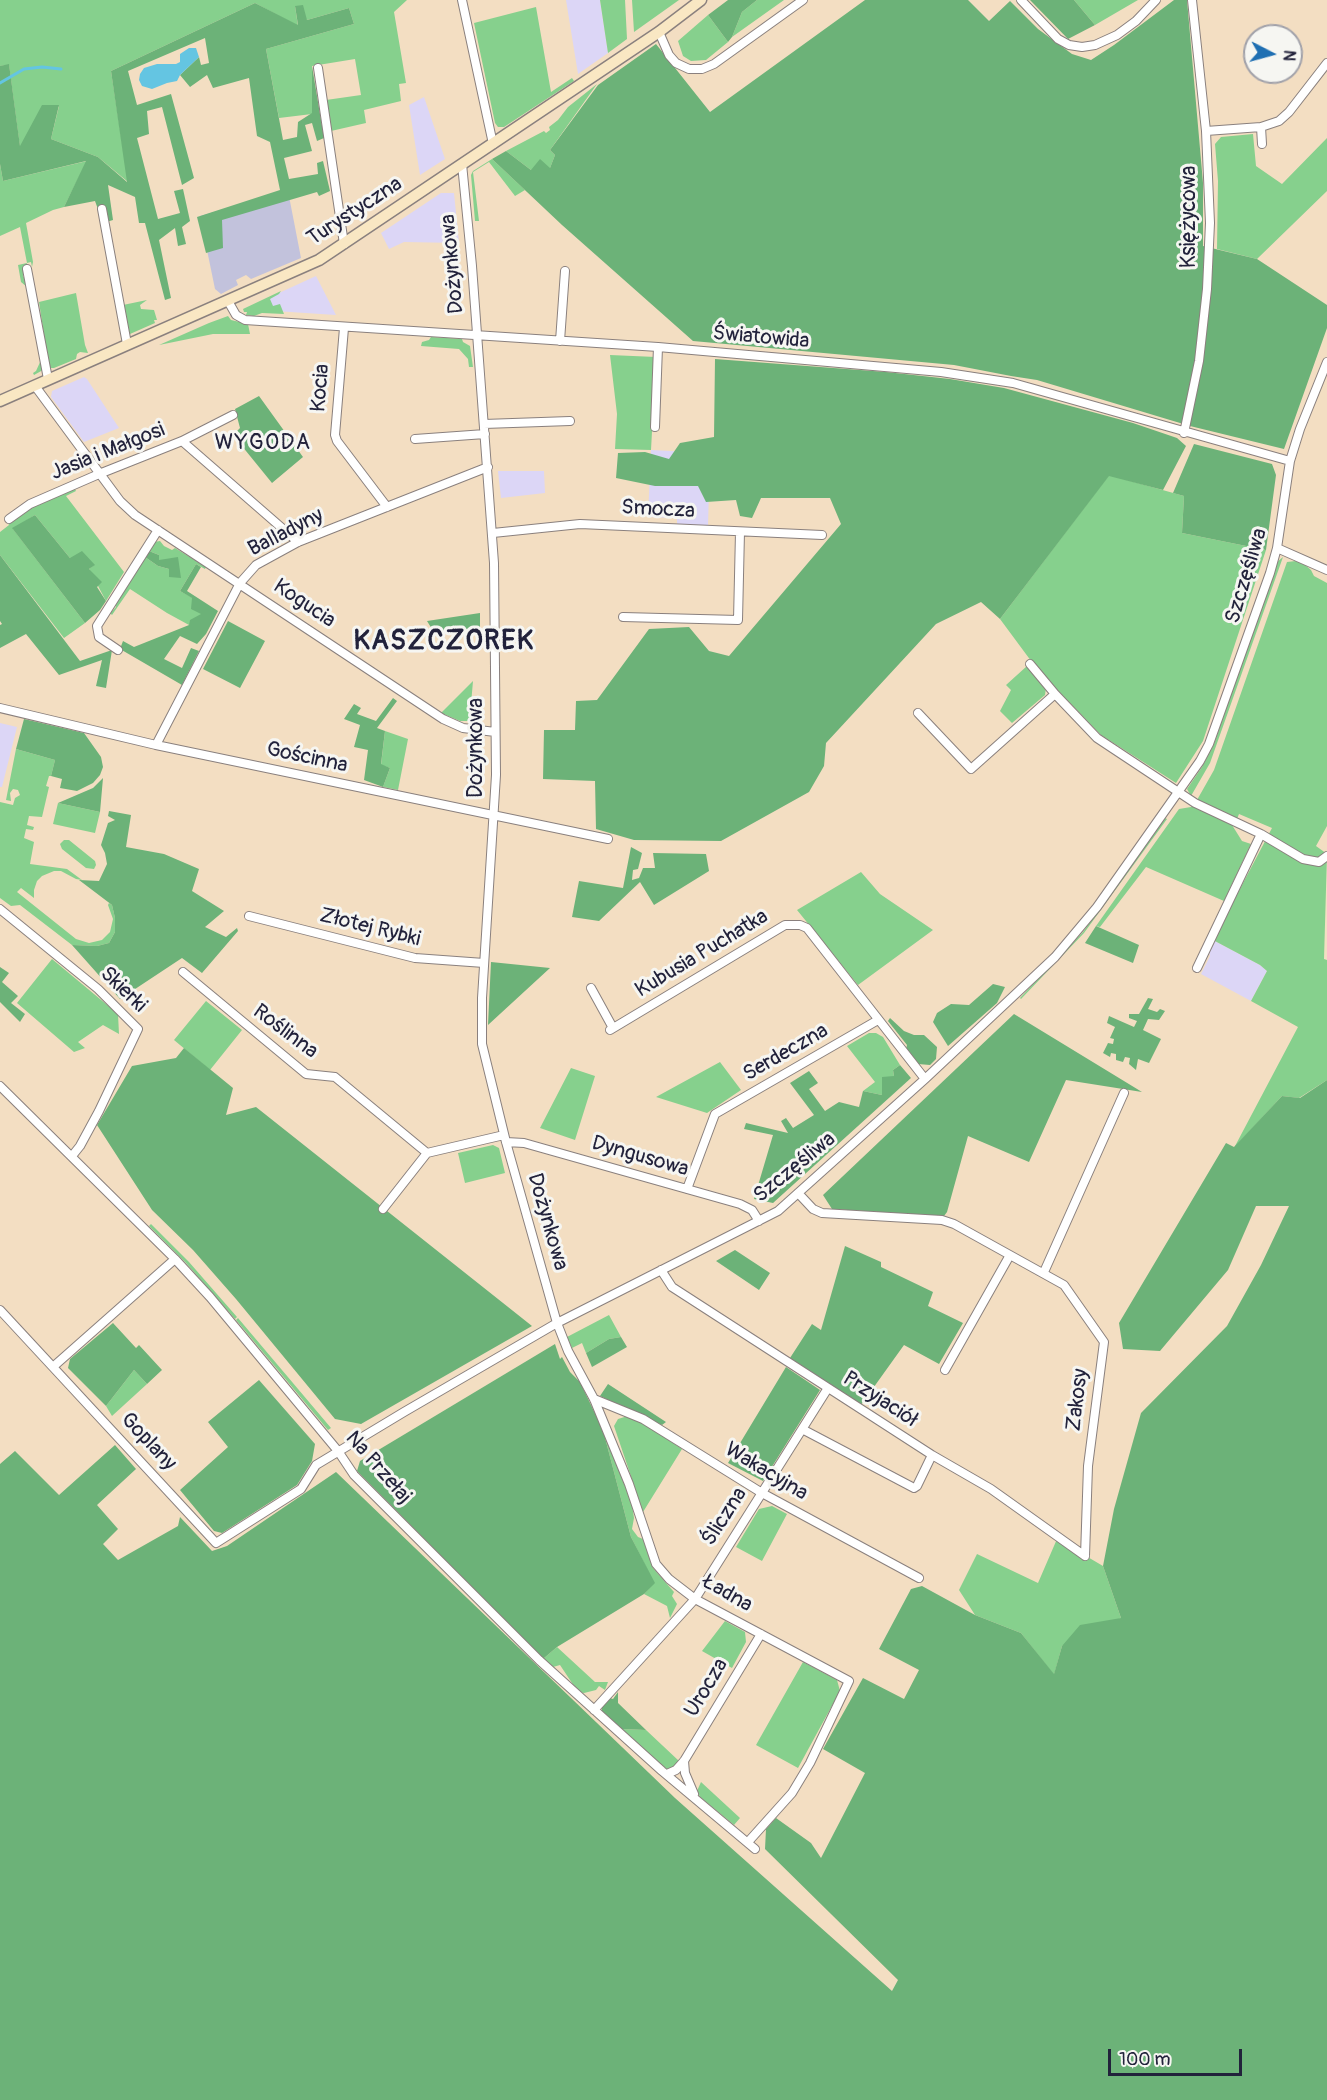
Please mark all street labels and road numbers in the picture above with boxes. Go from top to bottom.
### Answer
street label: Księżycowa [1177,166,1203,268]
street label: Turystyczna [303,172,407,252]
street label: Dożynkowa [436,213,470,315]
street label: Światowida [712,321,810,355]
street label: Kocia [306,363,336,413]
street label: Jasia i Małgosi [47,418,169,486]
street label: Smocza [621,495,695,525]
street label: Balladyny [244,503,328,563]
street label: Szczęśliwa [1221,525,1273,627]
street label: Kogucia [268,574,340,634]
street label: Dożynkowa [464,698,490,798]
street label: Gościnna [264,737,350,779]
street label: Złotej Rybki [317,903,423,953]
street label: Kubusia Puchatka [631,904,773,1004]
street label: Skierki [94,962,152,1018]
street label: Roślinna [248,999,322,1065]
street label: Serdeczna [739,1019,833,1087]
street label: Szczęśliwa [749,1127,841,1209]
street label: Dyngusowa [589,1131,691,1183]
street label: Dożynkowa [521,1170,573,1274]
street label: Przyjaciół [838,1366,922,1434]
street label: Zakosy [1062,1367,1094,1433]
street label: Goplany [115,1408,181,1476]
street label: Na Przełaj [340,1426,416,1510]
street label: Wakacyjna [720,1437,812,1507]
street label: Śliczna [697,1483,753,1551]
street label: Ładna [697,1570,757,1618]
street label: Urocza [680,1654,734,1722]

